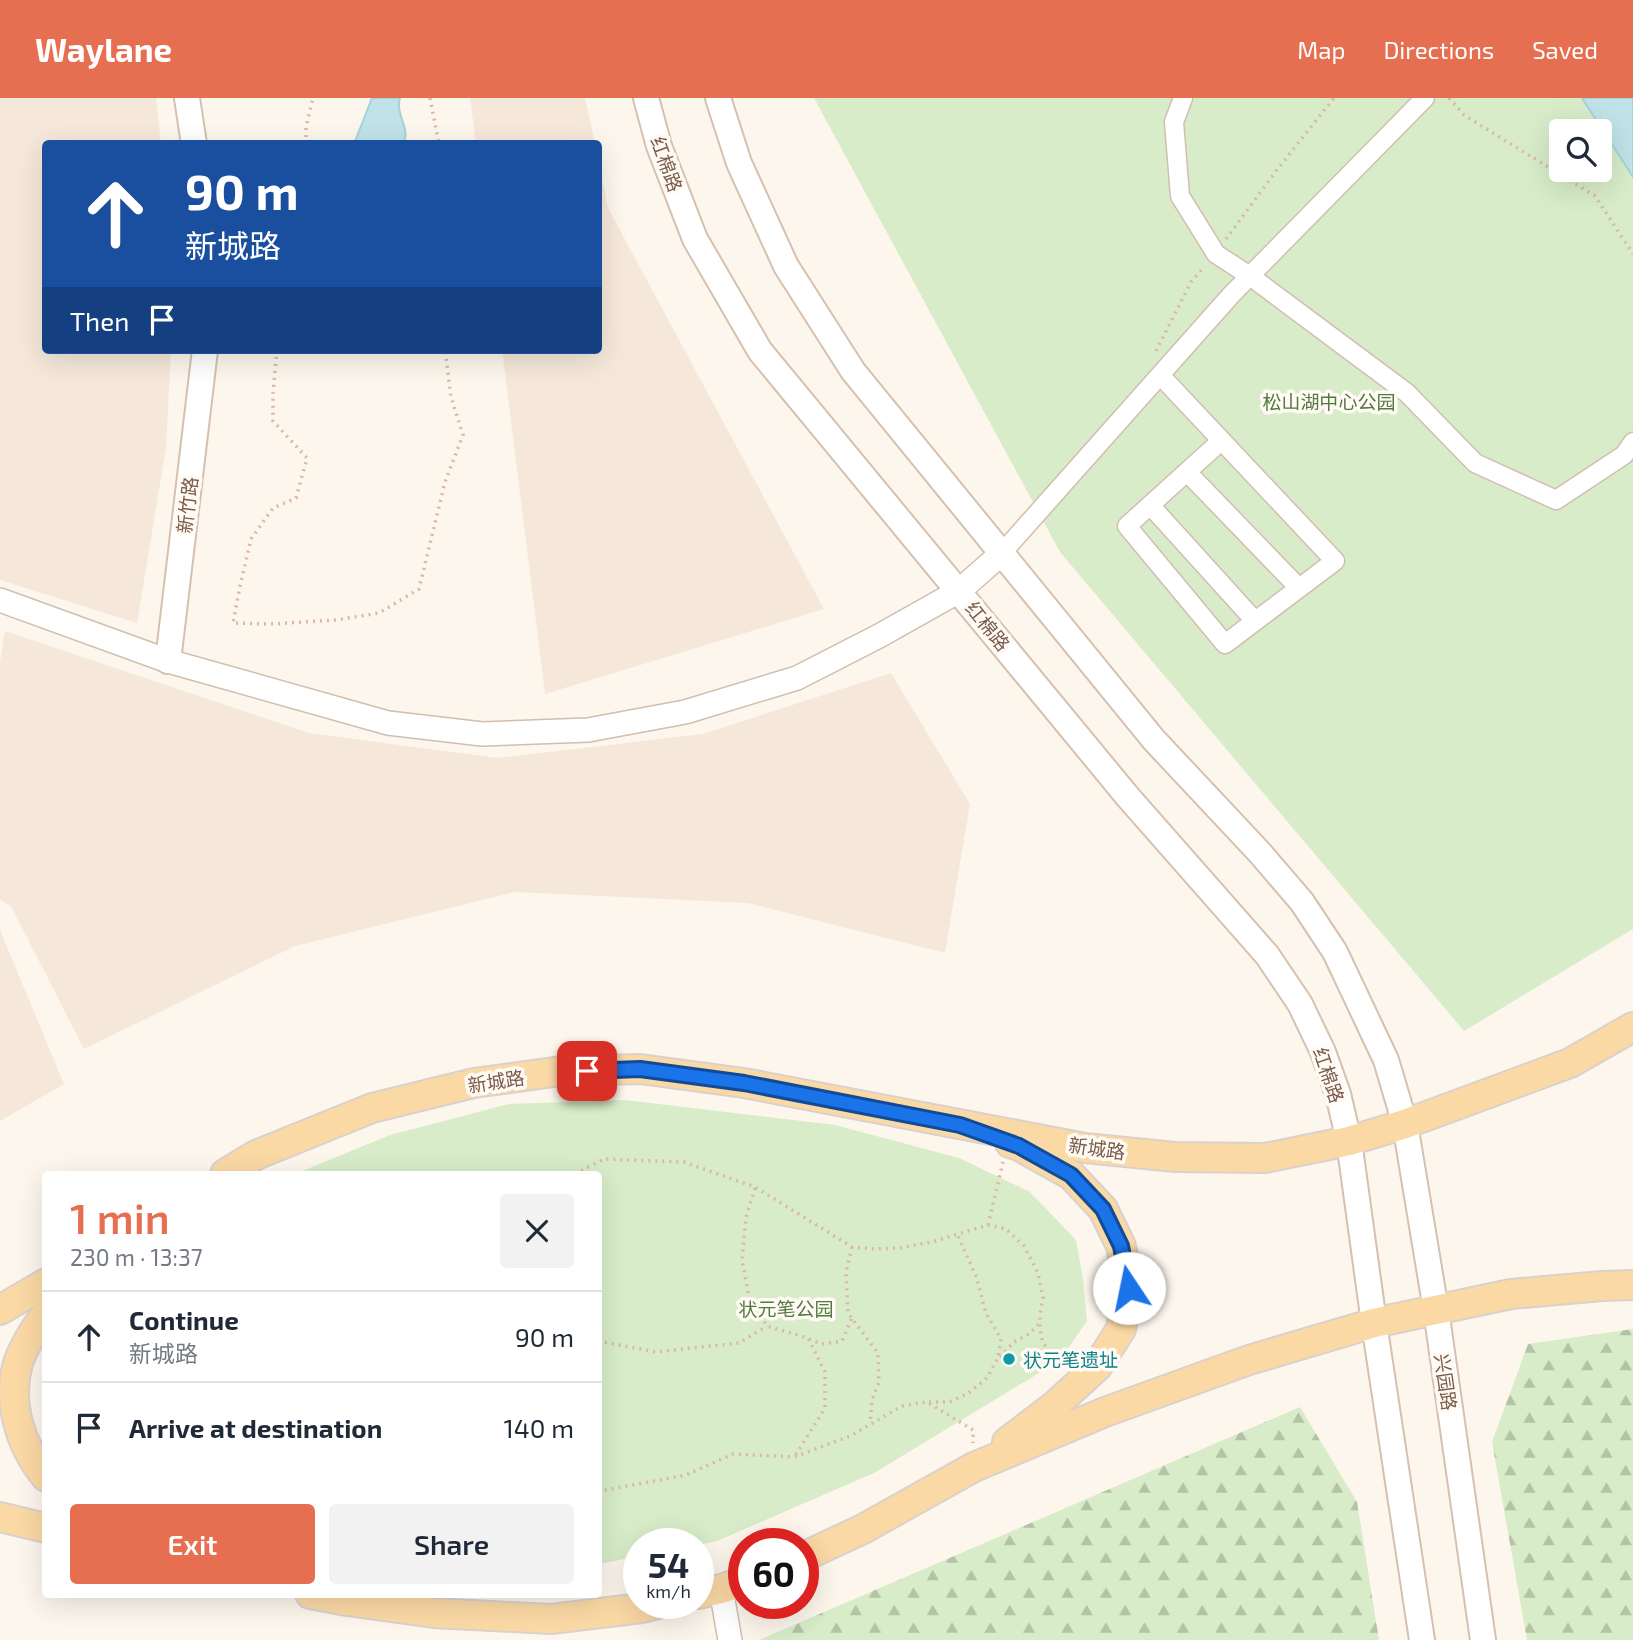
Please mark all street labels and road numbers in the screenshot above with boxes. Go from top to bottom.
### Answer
street label: 红棉路 [646,133,688,195]
street label: 新竹路 [172,475,202,535]
street label: 红棉路 [961,597,1015,655]
street label: 红棉路 [1309,1044,1349,1106]
street label: 新城路 [466,1065,526,1097]
street label: 新城路 [1067,1133,1127,1163]
street label: 兴园路 [1431,1352,1461,1412]

